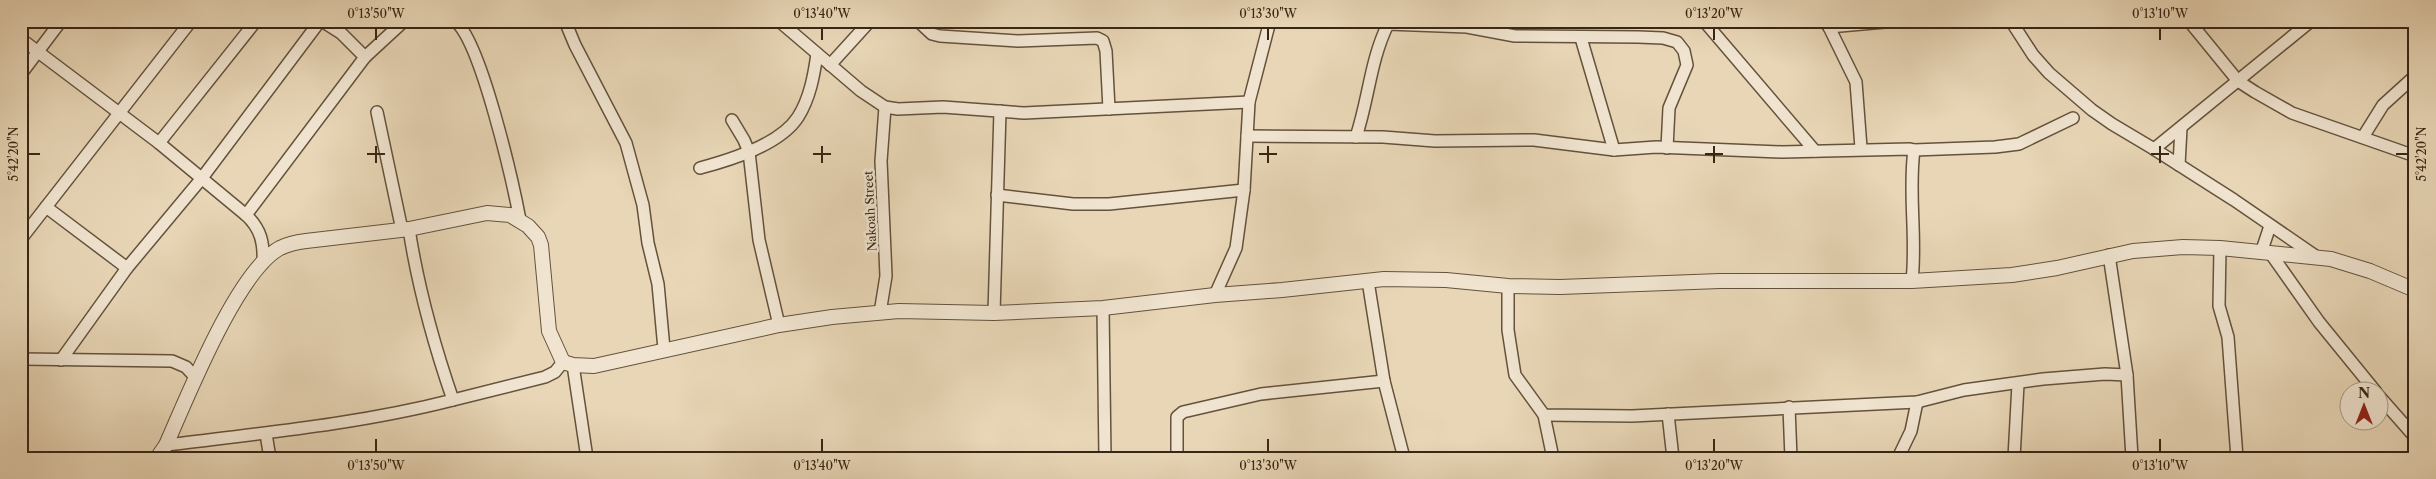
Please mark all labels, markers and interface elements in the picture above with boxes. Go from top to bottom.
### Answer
text: 0°13'50"W [347,6,406,21]
text: 0°13'40"W [793,6,852,21]
text: 0°13'30"W [1239,6,1298,21]
text: 0°13'20"W [1685,6,1744,21]
text: 0°13'10"W [2132,6,2189,21]
text: 5°42'20"N [6,126,21,181]
text: 5°42'20"N [2414,126,2429,181]
street label: Nakoah Street [860,170,880,252]
north arrow [2338,382,2388,432]
text: N [2358,384,2370,402]
text: 0°13'50"W [347,458,406,473]
text: 0°13'40"W [793,458,852,473]
text: 0°13'30"W [1239,458,1298,473]
text: 0°13'20"W [1685,458,1744,473]
text: 0°13'10"W [2132,458,2189,473]

